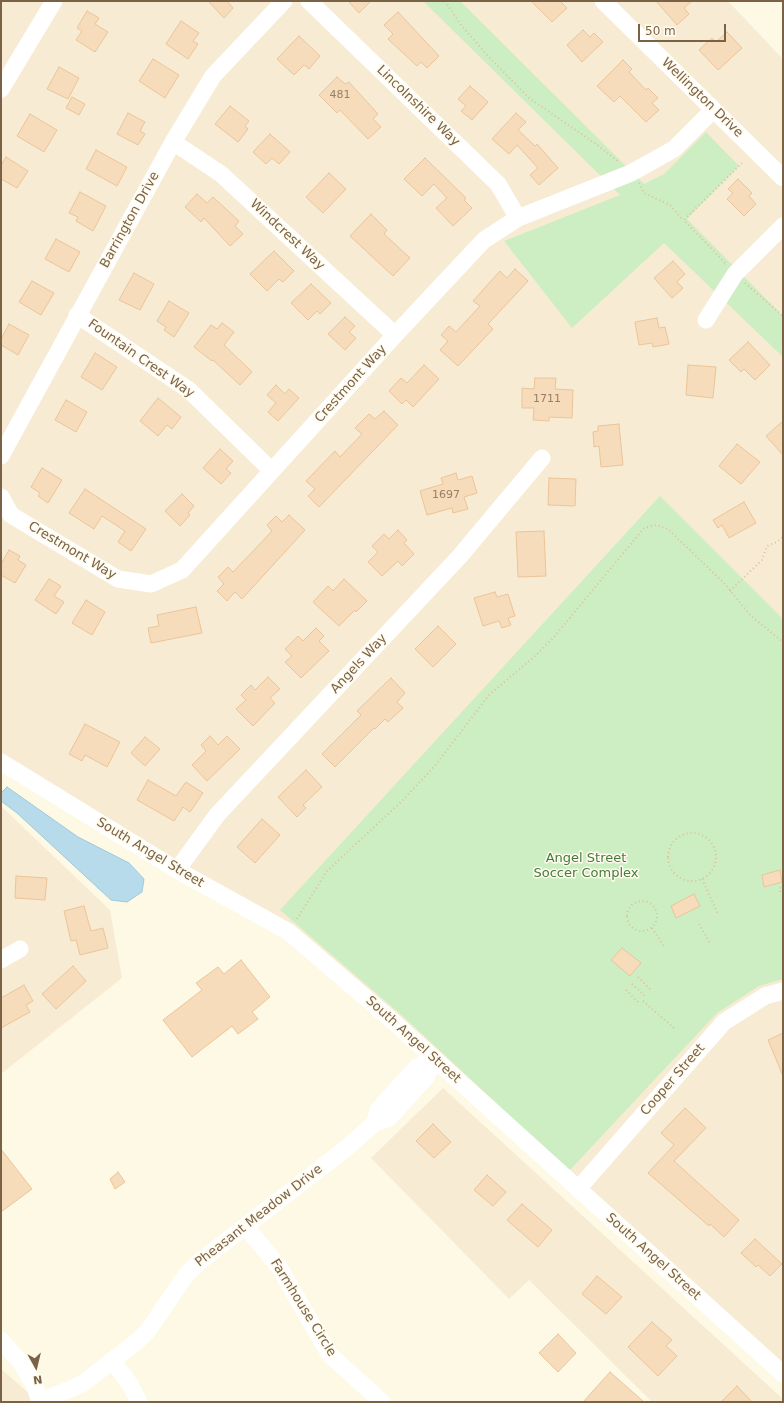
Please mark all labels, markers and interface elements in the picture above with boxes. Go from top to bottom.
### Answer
scale bar [640,16,728,42]
text: 50 m [645,24,676,38]
street label: Wellington Drive [658,55,746,141]
street label: Lincolnshire Way [373,62,463,150]
house number: 481 [330,88,350,102]
street label: Barrington Drive [97,169,163,271]
street label: Windcrest Way [246,196,328,274]
street label: Fountain Crest Way [85,316,197,402]
street label: Crestmont Way [312,342,390,426]
house number: 1711 [533,392,561,406]
house number: 1697 [432,488,460,502]
street label: Crestmont Way [25,519,119,583]
street label: Angels Way [328,631,390,697]
street label: South Angel Street [93,815,207,891]
park label: Angel Street Soccer Complex [534,851,638,882]
street label: South Angel Street [362,993,464,1087]
street label: Cooper Street [638,1041,708,1119]
street label: Pheasant Meadow Drive [192,1162,326,1270]
street label: South Angel Street [602,1210,704,1304]
street label: Farmhouse Circle [267,1256,339,1360]
north arrow [16,1347,56,1387]
text: N [32,1372,43,1386]

